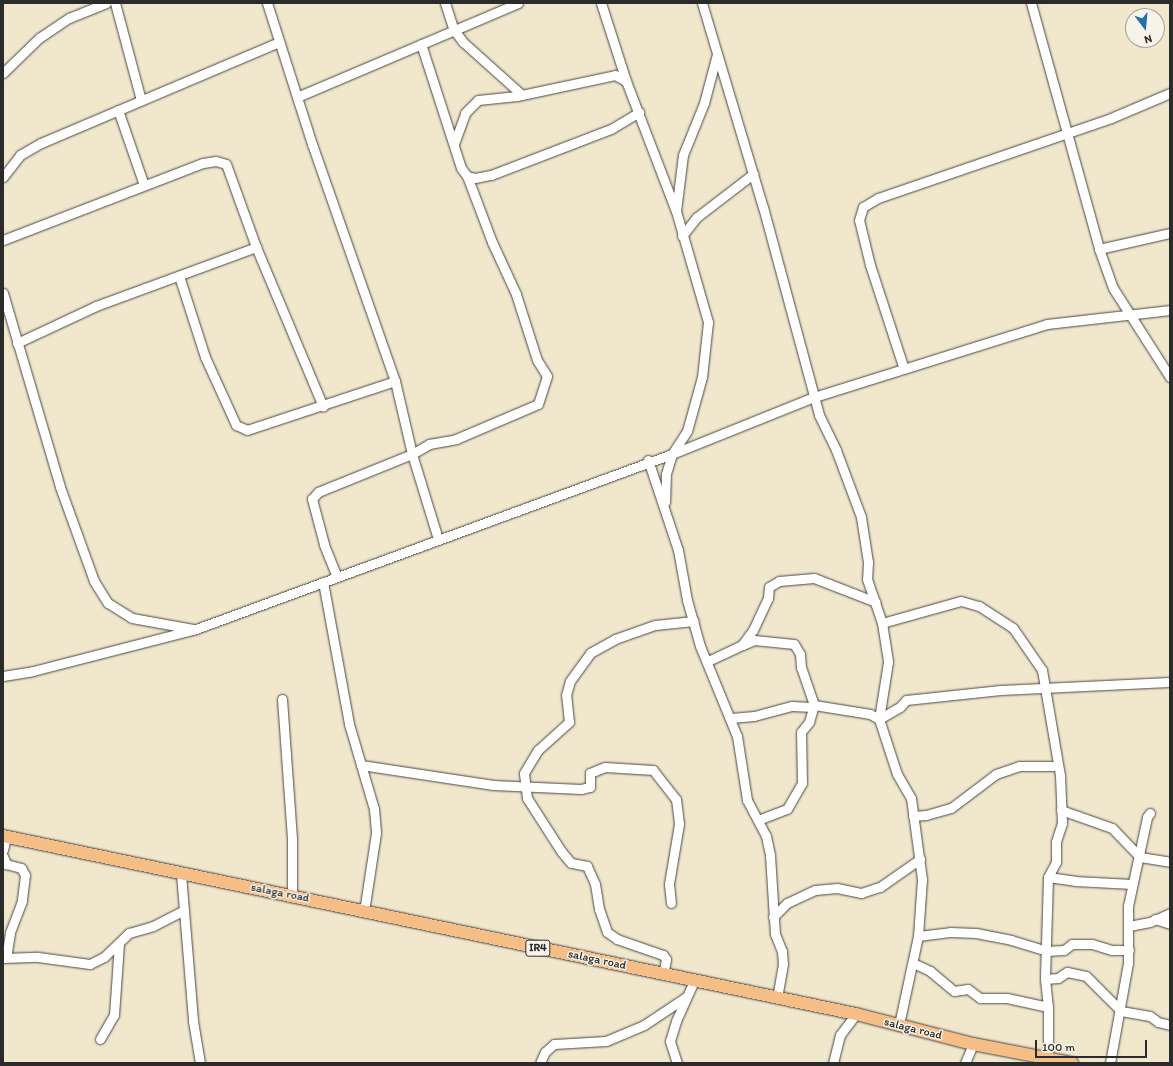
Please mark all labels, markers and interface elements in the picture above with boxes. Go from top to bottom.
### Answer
north arrow [1125,8,1165,48]
text: N [1143,32,1154,46]
street label: salaga road [250,880,310,906]
road number: IR4 [525,939,551,957]
street label: salaga road [567,947,627,973]
street label: salaga road [883,1015,943,1043]
scale bar [1037,1032,1149,1058]
text: 100 m [1042,1040,1075,1054]

